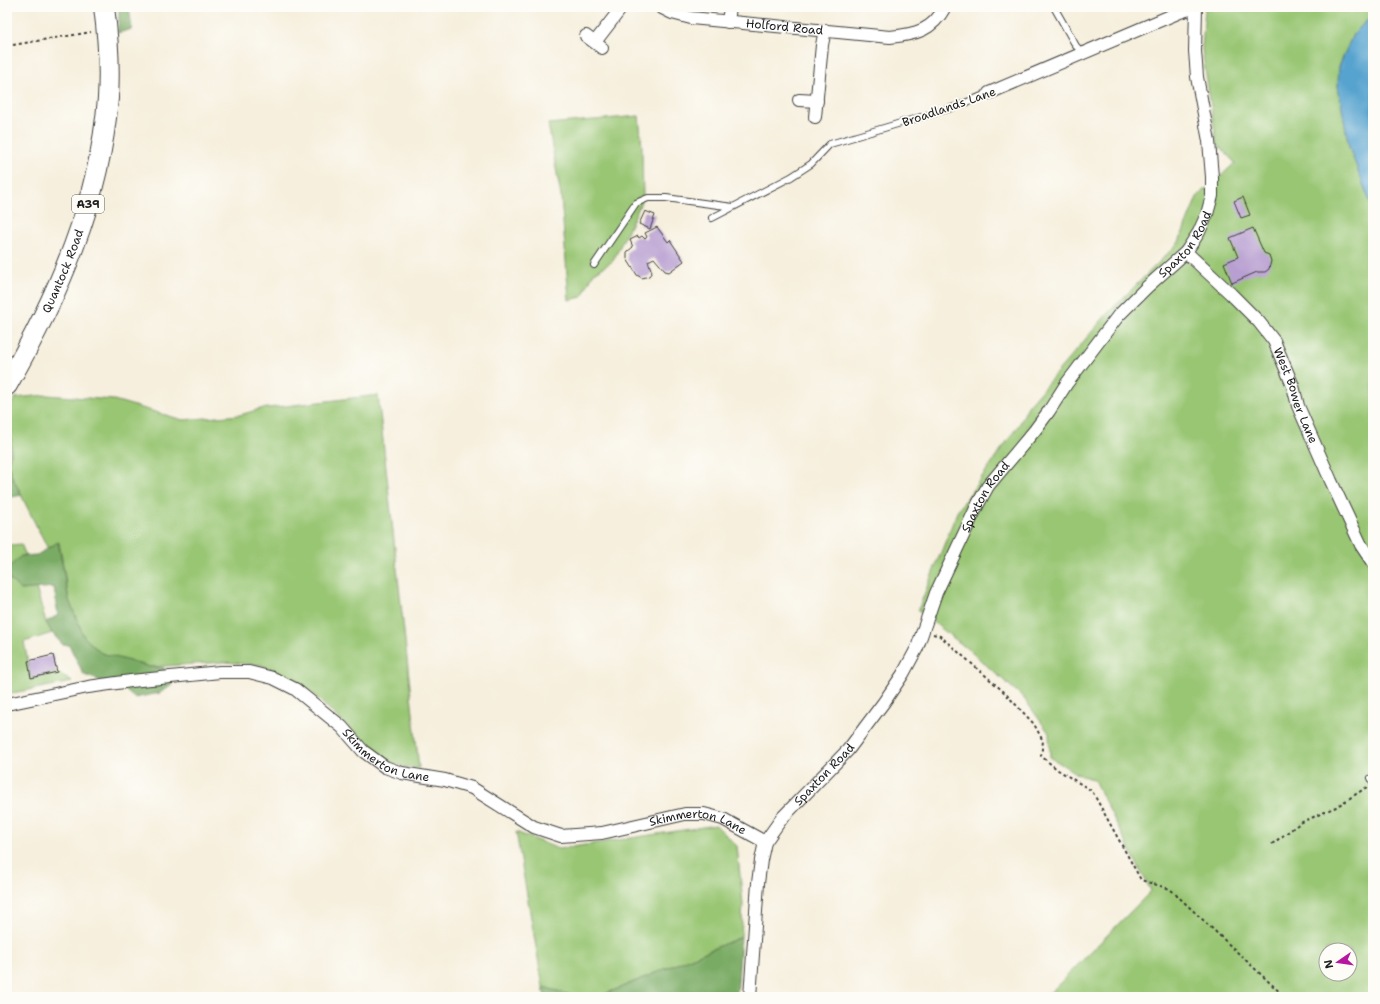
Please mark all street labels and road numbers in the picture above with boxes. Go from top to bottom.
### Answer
street label: Holford Road [745,15,824,39]
street label: Broadlands Lane [900,83,998,131]
road number: A39 [72,195,104,213]
street label: Spaxton Road [1155,208,1216,281]
street label: Quantock Road [38,227,87,316]
street label: West Bower Lane [1270,345,1322,446]
street label: Spaxton Road [958,458,1014,535]
street label: Skimmerton Lane [339,725,431,785]
street label: Spaxton Road [790,740,858,809]
street label: Skimmerton Lane [648,806,749,838]

